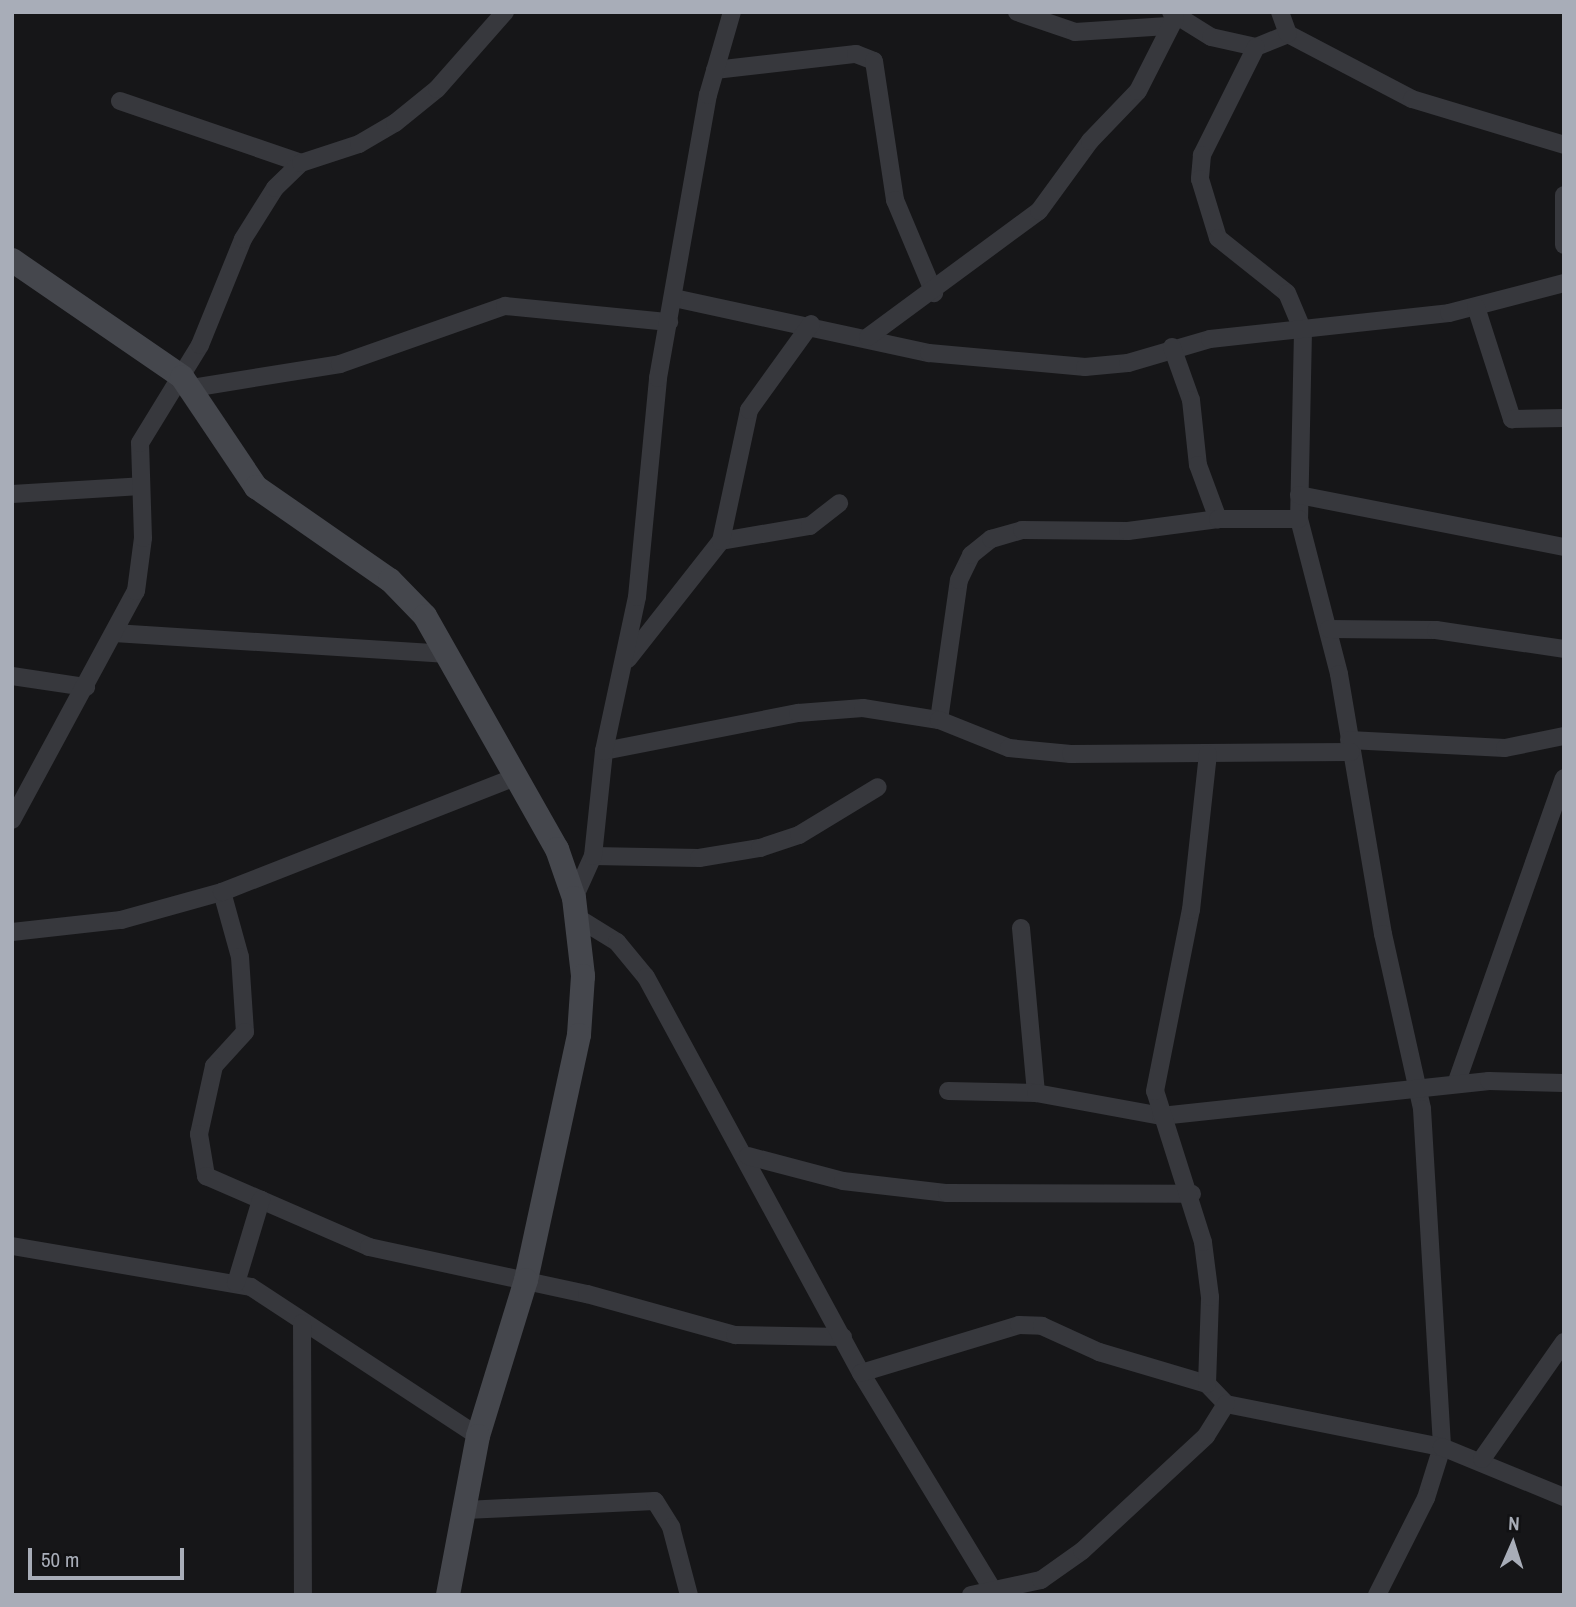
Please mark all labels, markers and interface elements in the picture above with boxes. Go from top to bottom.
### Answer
north arrow [1478,1509,1548,1579]
text: N [1508,1510,1520,1536]
scale bar [32,1534,187,1578]
text: 50 m [41,1545,79,1574]

